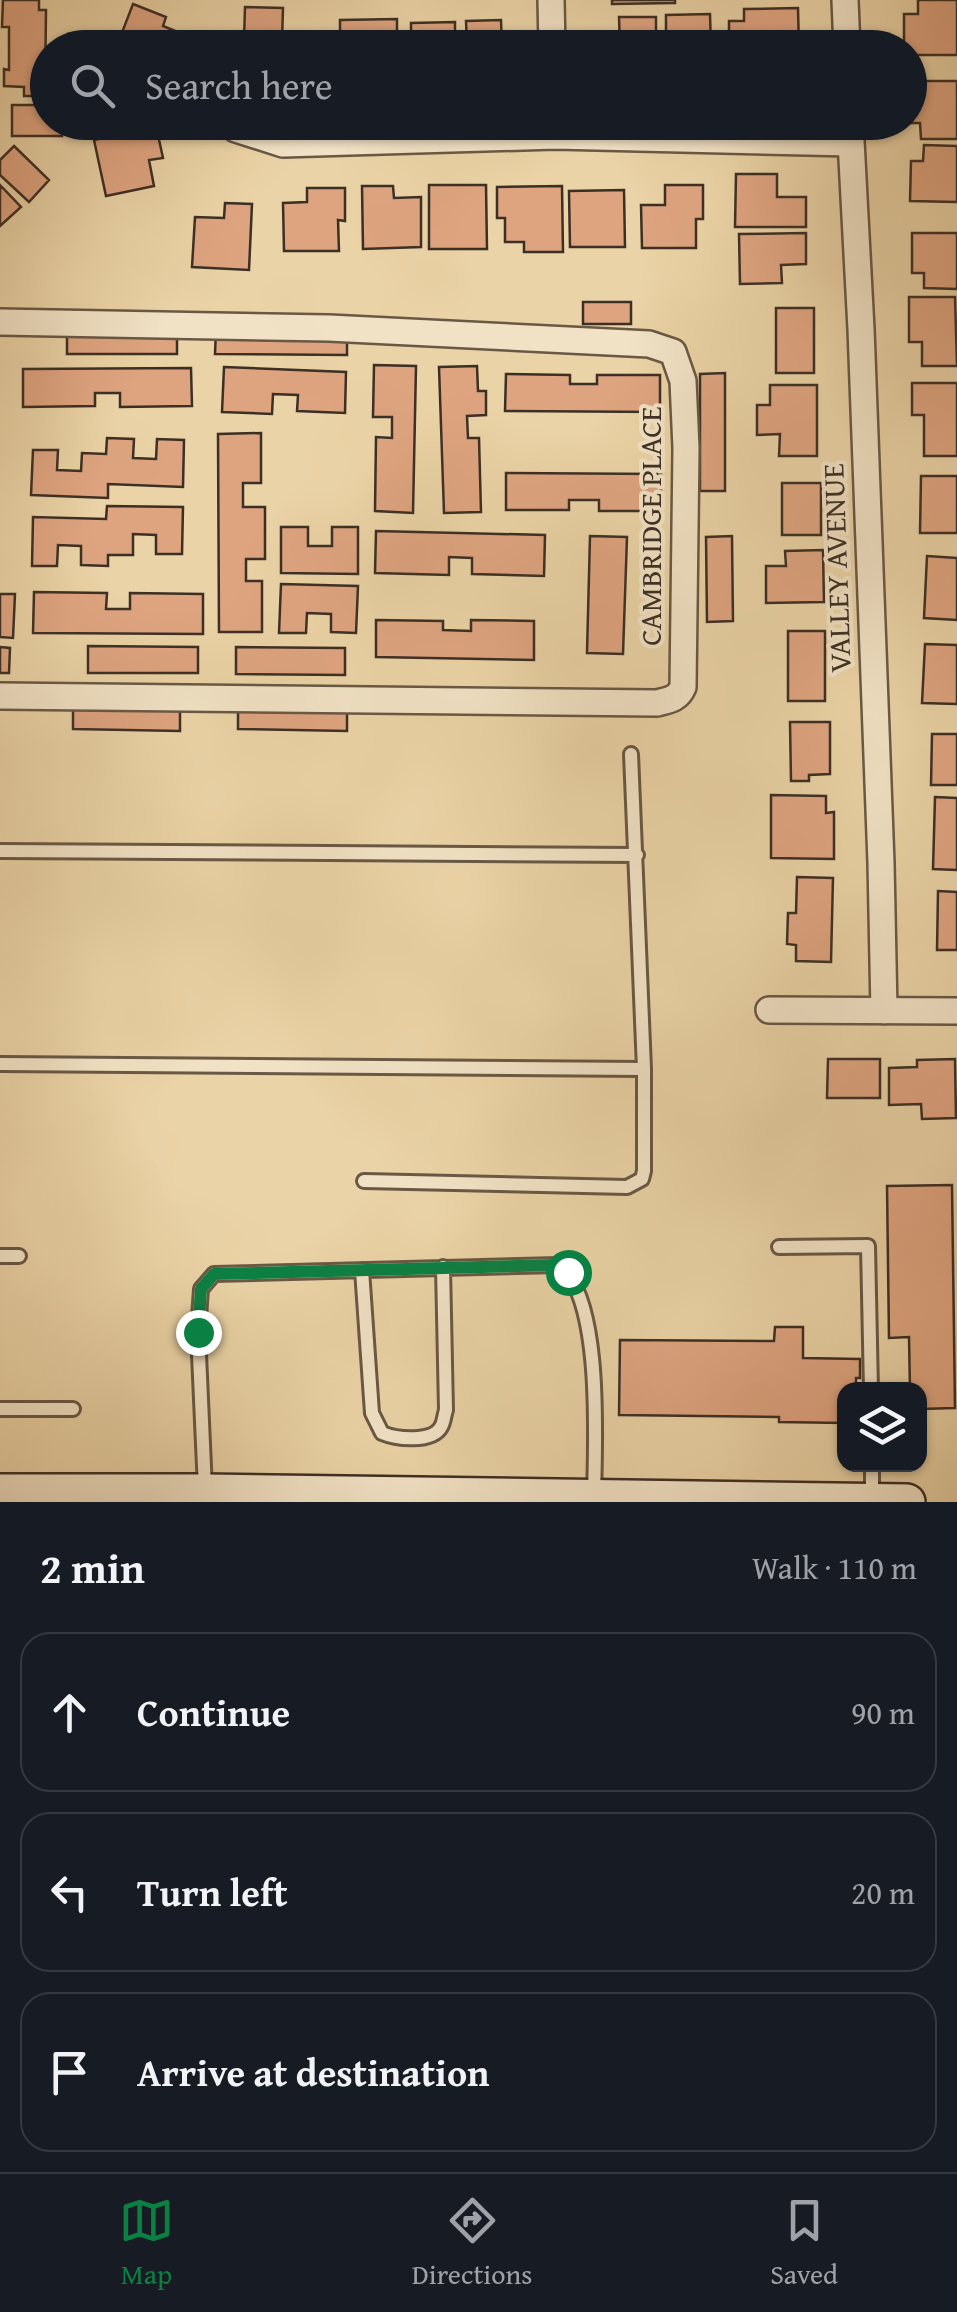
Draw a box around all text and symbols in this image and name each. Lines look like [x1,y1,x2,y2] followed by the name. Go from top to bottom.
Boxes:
[30,30,927,140] search box
[145,57,333,113] text: Search here
[65,58,120,113] icon: search
[628,406,672,646] street label: CAMBRIDGE PLACE
[810,463,862,673] street label: VALLEY AVENUE
[546,1250,592,1296] route start
[176,1310,222,1356] route end
[837,1382,927,1472] map controls
[837,1382,927,1472] button: layers
[40,1537,145,1598] text: 2 min
[752,1544,917,1591] text: Walk · 110 m
[137,1684,290,1740] text: Continue
[42,1685,97,1740] icon: ahead
[851,1689,915,1736] text: 90 m
[137,1864,288,1920] text: Turn left
[42,1865,97,1920] icon: left
[851,1869,915,1916] text: 20 m
[137,2044,490,2100] text: Arrive at destination
[42,2045,97,2100] icon: arrive
[119,2193,174,2294] tab: Map
[412,2193,532,2294] tab: Directions
[770,2193,838,2294] tab: Saved

